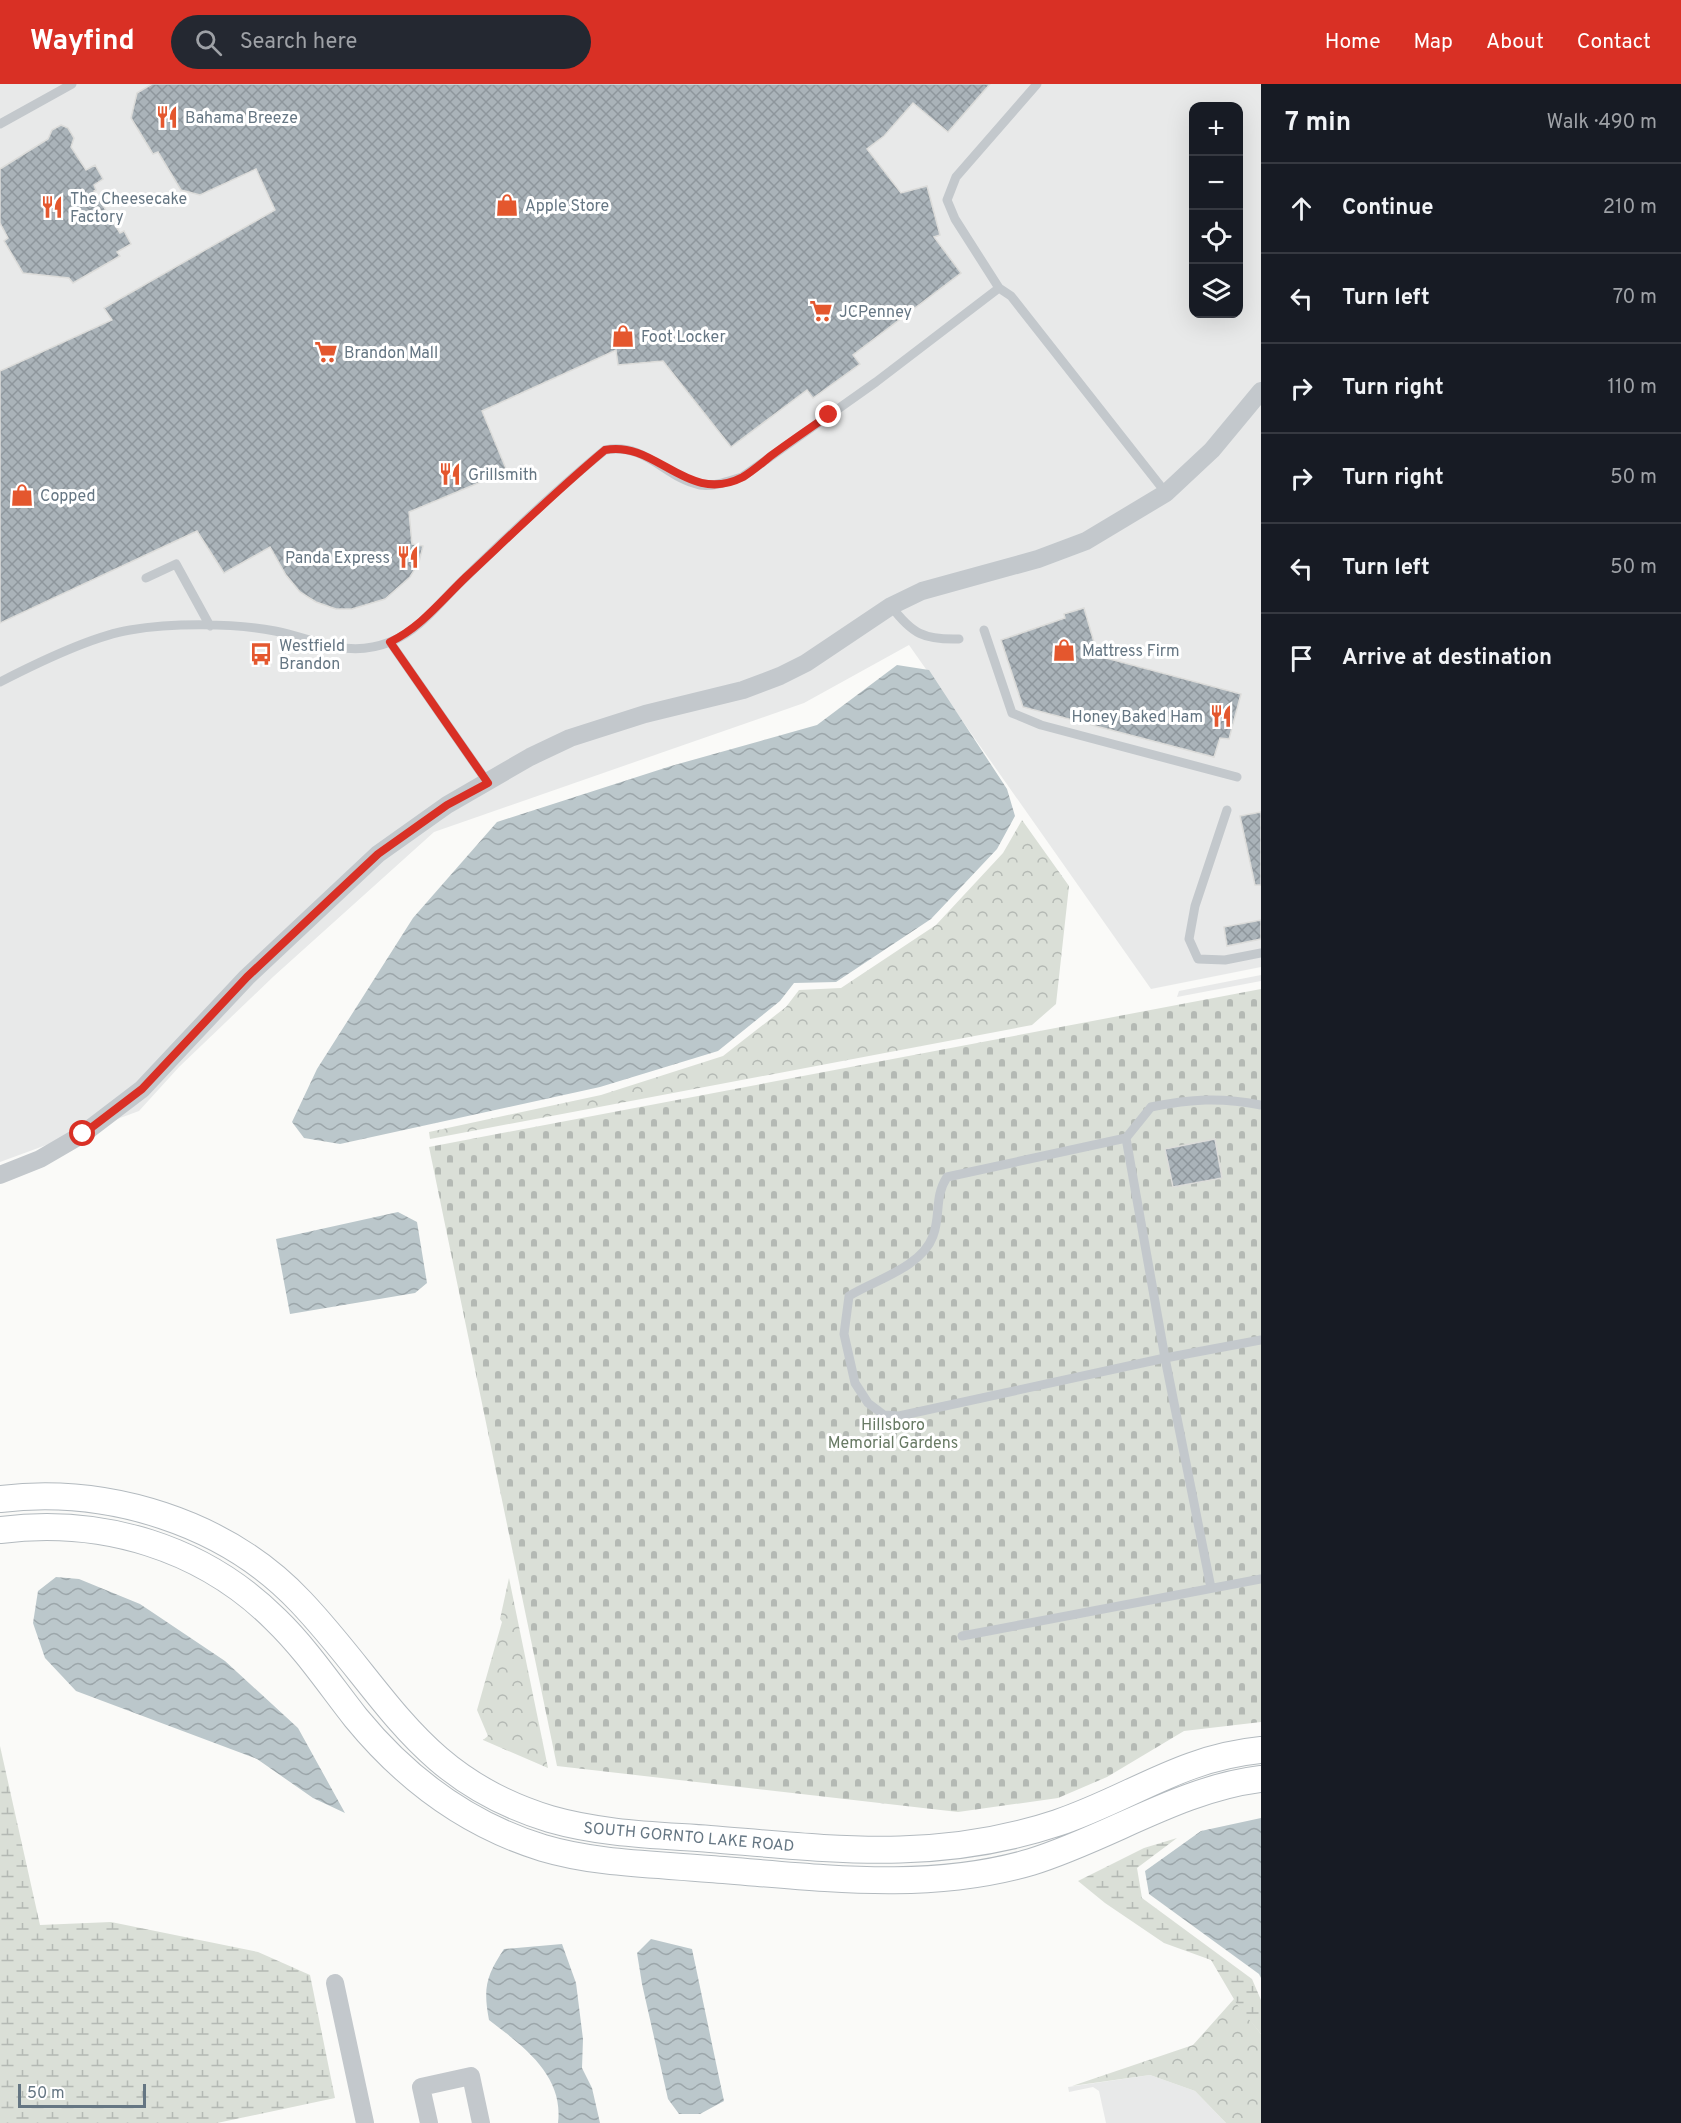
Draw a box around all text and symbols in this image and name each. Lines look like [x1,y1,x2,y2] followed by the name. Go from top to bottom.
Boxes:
[171,15,591,69] search box
[30,24,135,60] text: Wayfind
[192,26,225,59] icon: search
[240,29,357,56] text: Search here
[1325,29,1381,56] text: Home
[1414,29,1453,56] text: Map
[1486,29,1544,56] text: About
[1577,29,1651,56] text: Contact
[1189,102,1243,318] map controls
[1189,102,1243,156] button: +
[154,104,180,130] restaurant icon: Bahama Breeze
[1285,107,1351,140] text: 7 min
[185,109,298,129] place label: Bahama Breeze
[1547,110,1657,136] text: Walk · 490 m
[1189,156,1243,210] button: −
[70,190,187,228] place label: The Cheesecake Factory
[494,192,520,218] shop icon: Apple Store
[1285,192,1318,225] icon: ahead
[39,194,65,220] restaurant icon: The Cheesecake Factory
[1342,195,1433,222] text: Continue
[1603,195,1657,221] text: 210 m
[525,197,609,217] place label: Apple Store
[1189,210,1243,264] button: locate
[1189,264,1243,318] button: layers
[1285,282,1318,315] icon: left
[1342,285,1430,312] text: Turn left
[1613,285,1657,311] text: 70 m
[808,298,834,324] supermarket icon: JCPenney
[839,303,912,323] place label: JCPenney
[610,323,636,349] shop icon: Foot Locker
[641,328,726,348] place label: Foot Locker
[313,339,339,365] supermarket icon: Brandon Mall
[344,344,438,364] place label: Brandon Mall
[1285,372,1318,405] icon: right
[1342,375,1444,402] text: Turn right
[1608,375,1657,401] text: 110 m
[815,401,841,427] route end
[437,461,463,487] restaurant icon: Grillsmith
[1285,462,1318,495] icon: right
[1342,465,1444,492] text: Turn right
[1610,465,1657,491] text: 50 m
[468,466,537,486] place label: Grillsmith
[9,482,35,508] shop icon: Copped
[40,487,95,507] place label: Copped
[395,544,421,570] restaurant icon: Panda Express
[285,549,390,569] place label: Panda Express
[1285,552,1318,585] icon: left
[1342,555,1430,582] text: Turn left
[1610,555,1657,581] text: 50 m
[279,637,345,675] place label: Westfield Brandon
[1051,637,1077,663] shop icon: Mattress Firm
[248,641,274,667] bus stop icon: Westfield Brandon
[1082,642,1180,662] place label: Mattress Firm
[1285,642,1318,675] icon: arrive
[1342,645,1552,672] text: Arrive at destination
[1208,703,1234,729] restaurant icon: Honey Baked Ham
[1072,708,1203,728] place label: Honey Baked Ham
[69,1120,95,1146] route start
[828,1416,958,1454] park label: Hillsboro Memorial Gardens
[582,1819,795,1857] street label: SOUTH GORNTO LAKE ROAD
[18,2081,146,2108] scale bar
[27,2084,65,2104] text: 50 m

